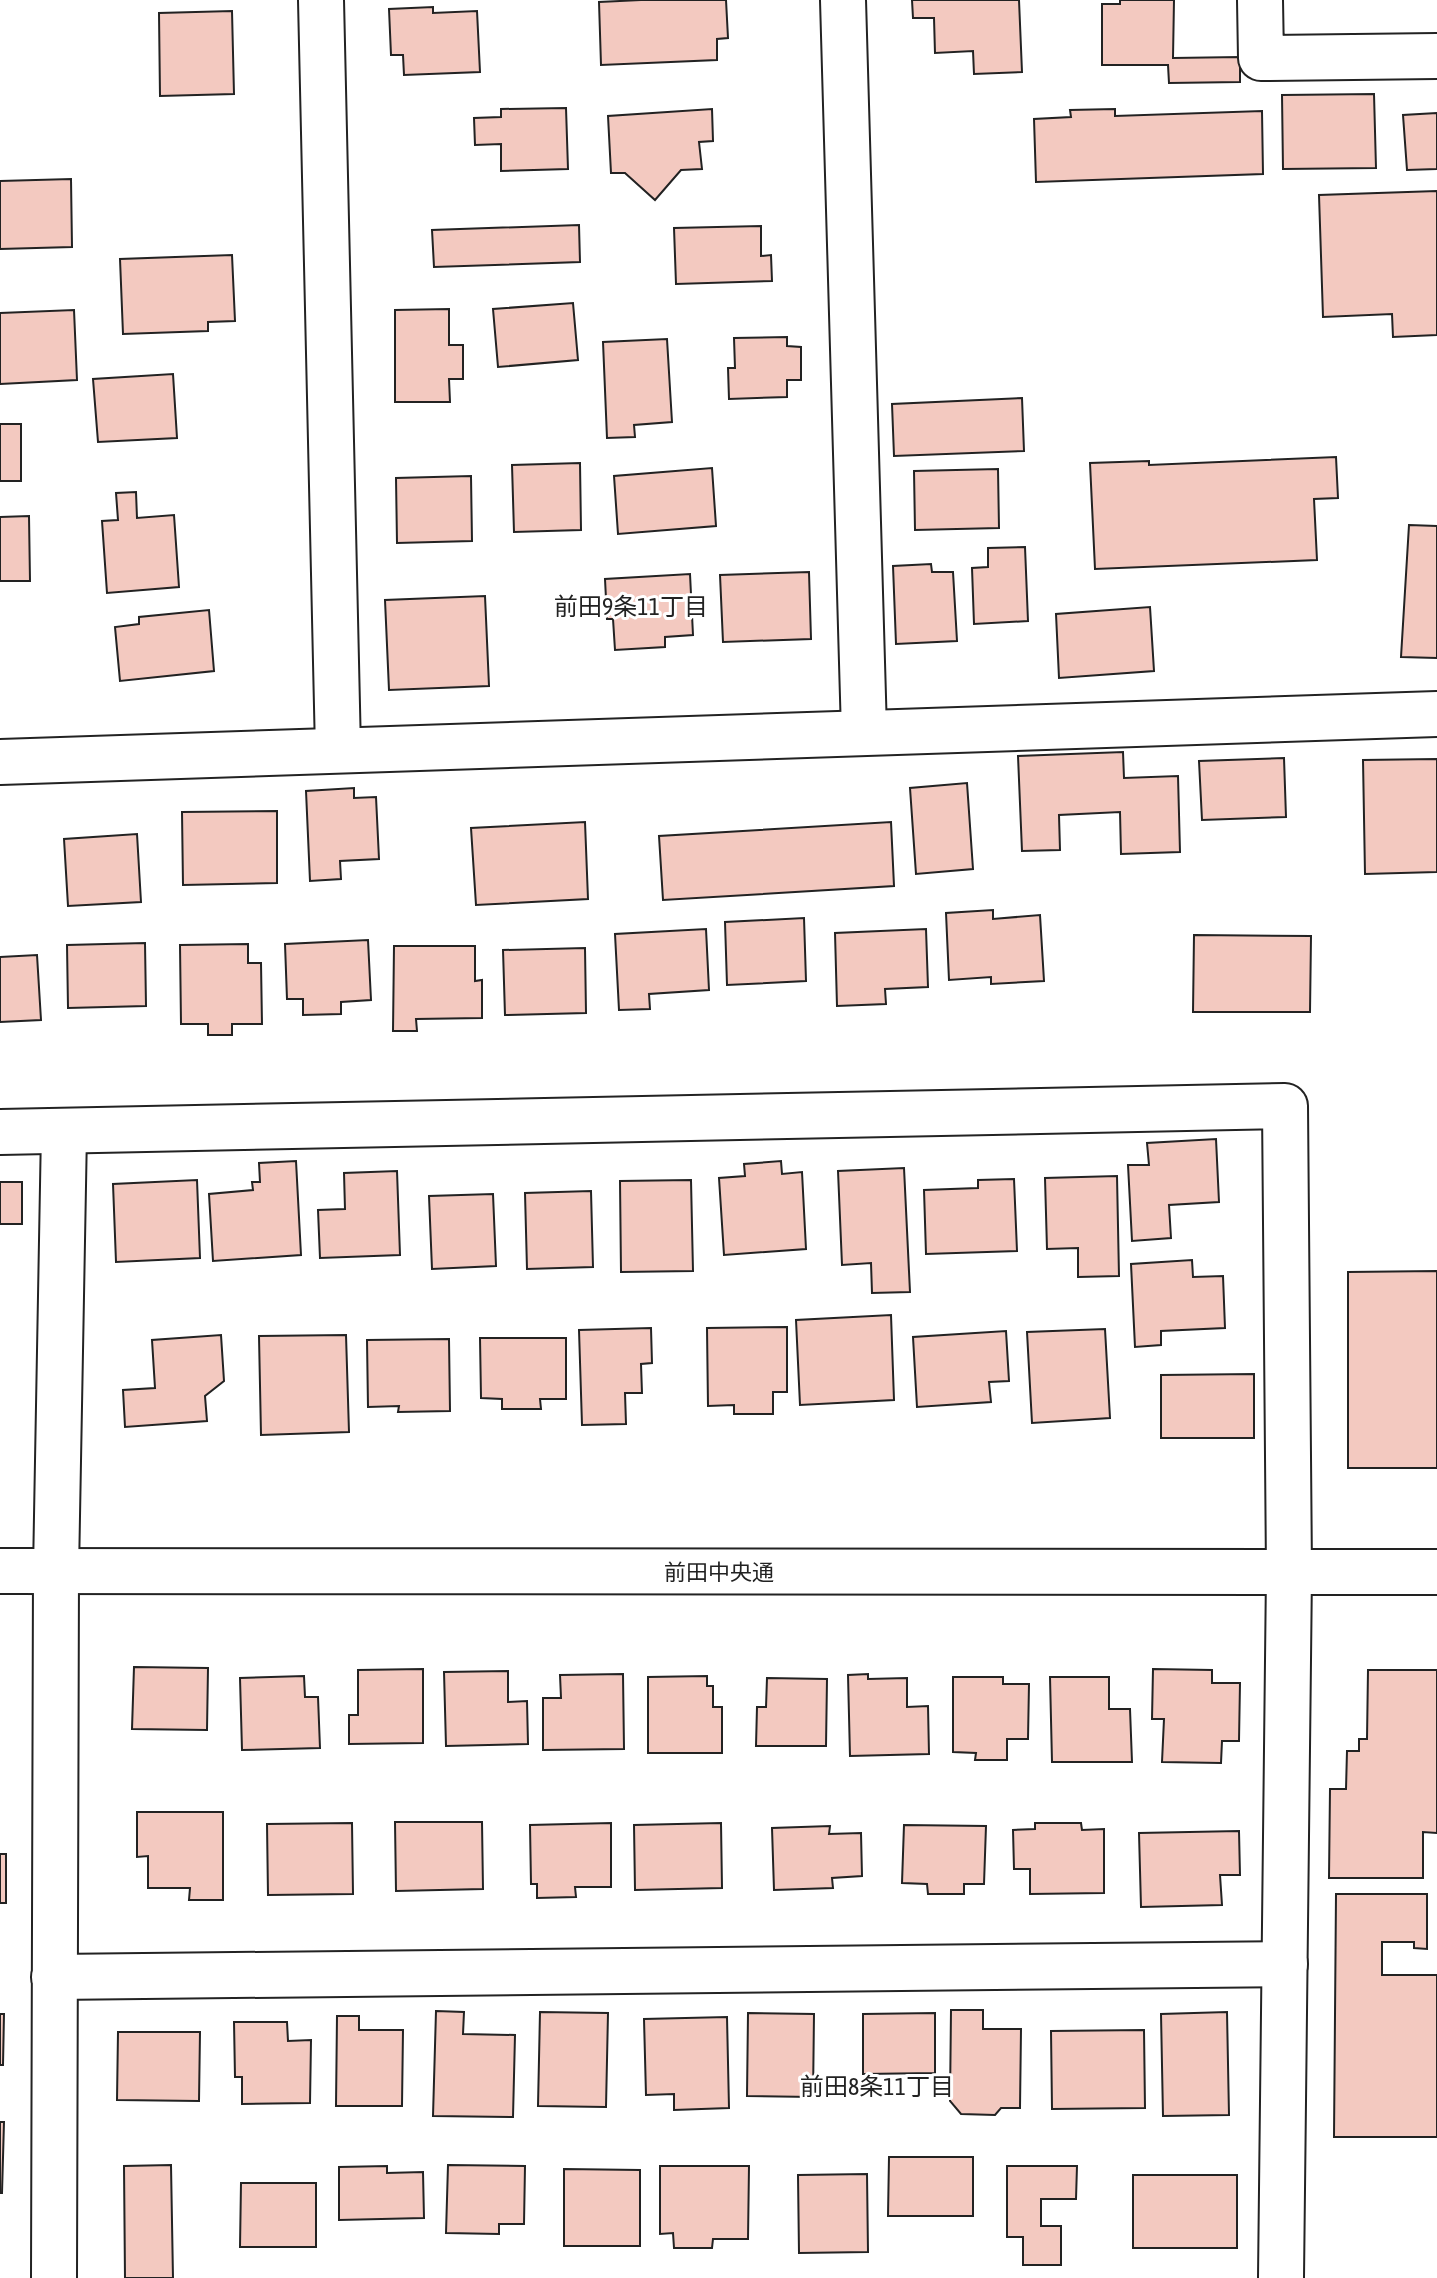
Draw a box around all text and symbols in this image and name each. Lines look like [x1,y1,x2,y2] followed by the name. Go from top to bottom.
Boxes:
[554,593,708,620] district label: 前田9条11丁目
[664,1559,774,1585] street label: 前田中央通
[800,2073,954,2100] district label: 前田8条11丁目

